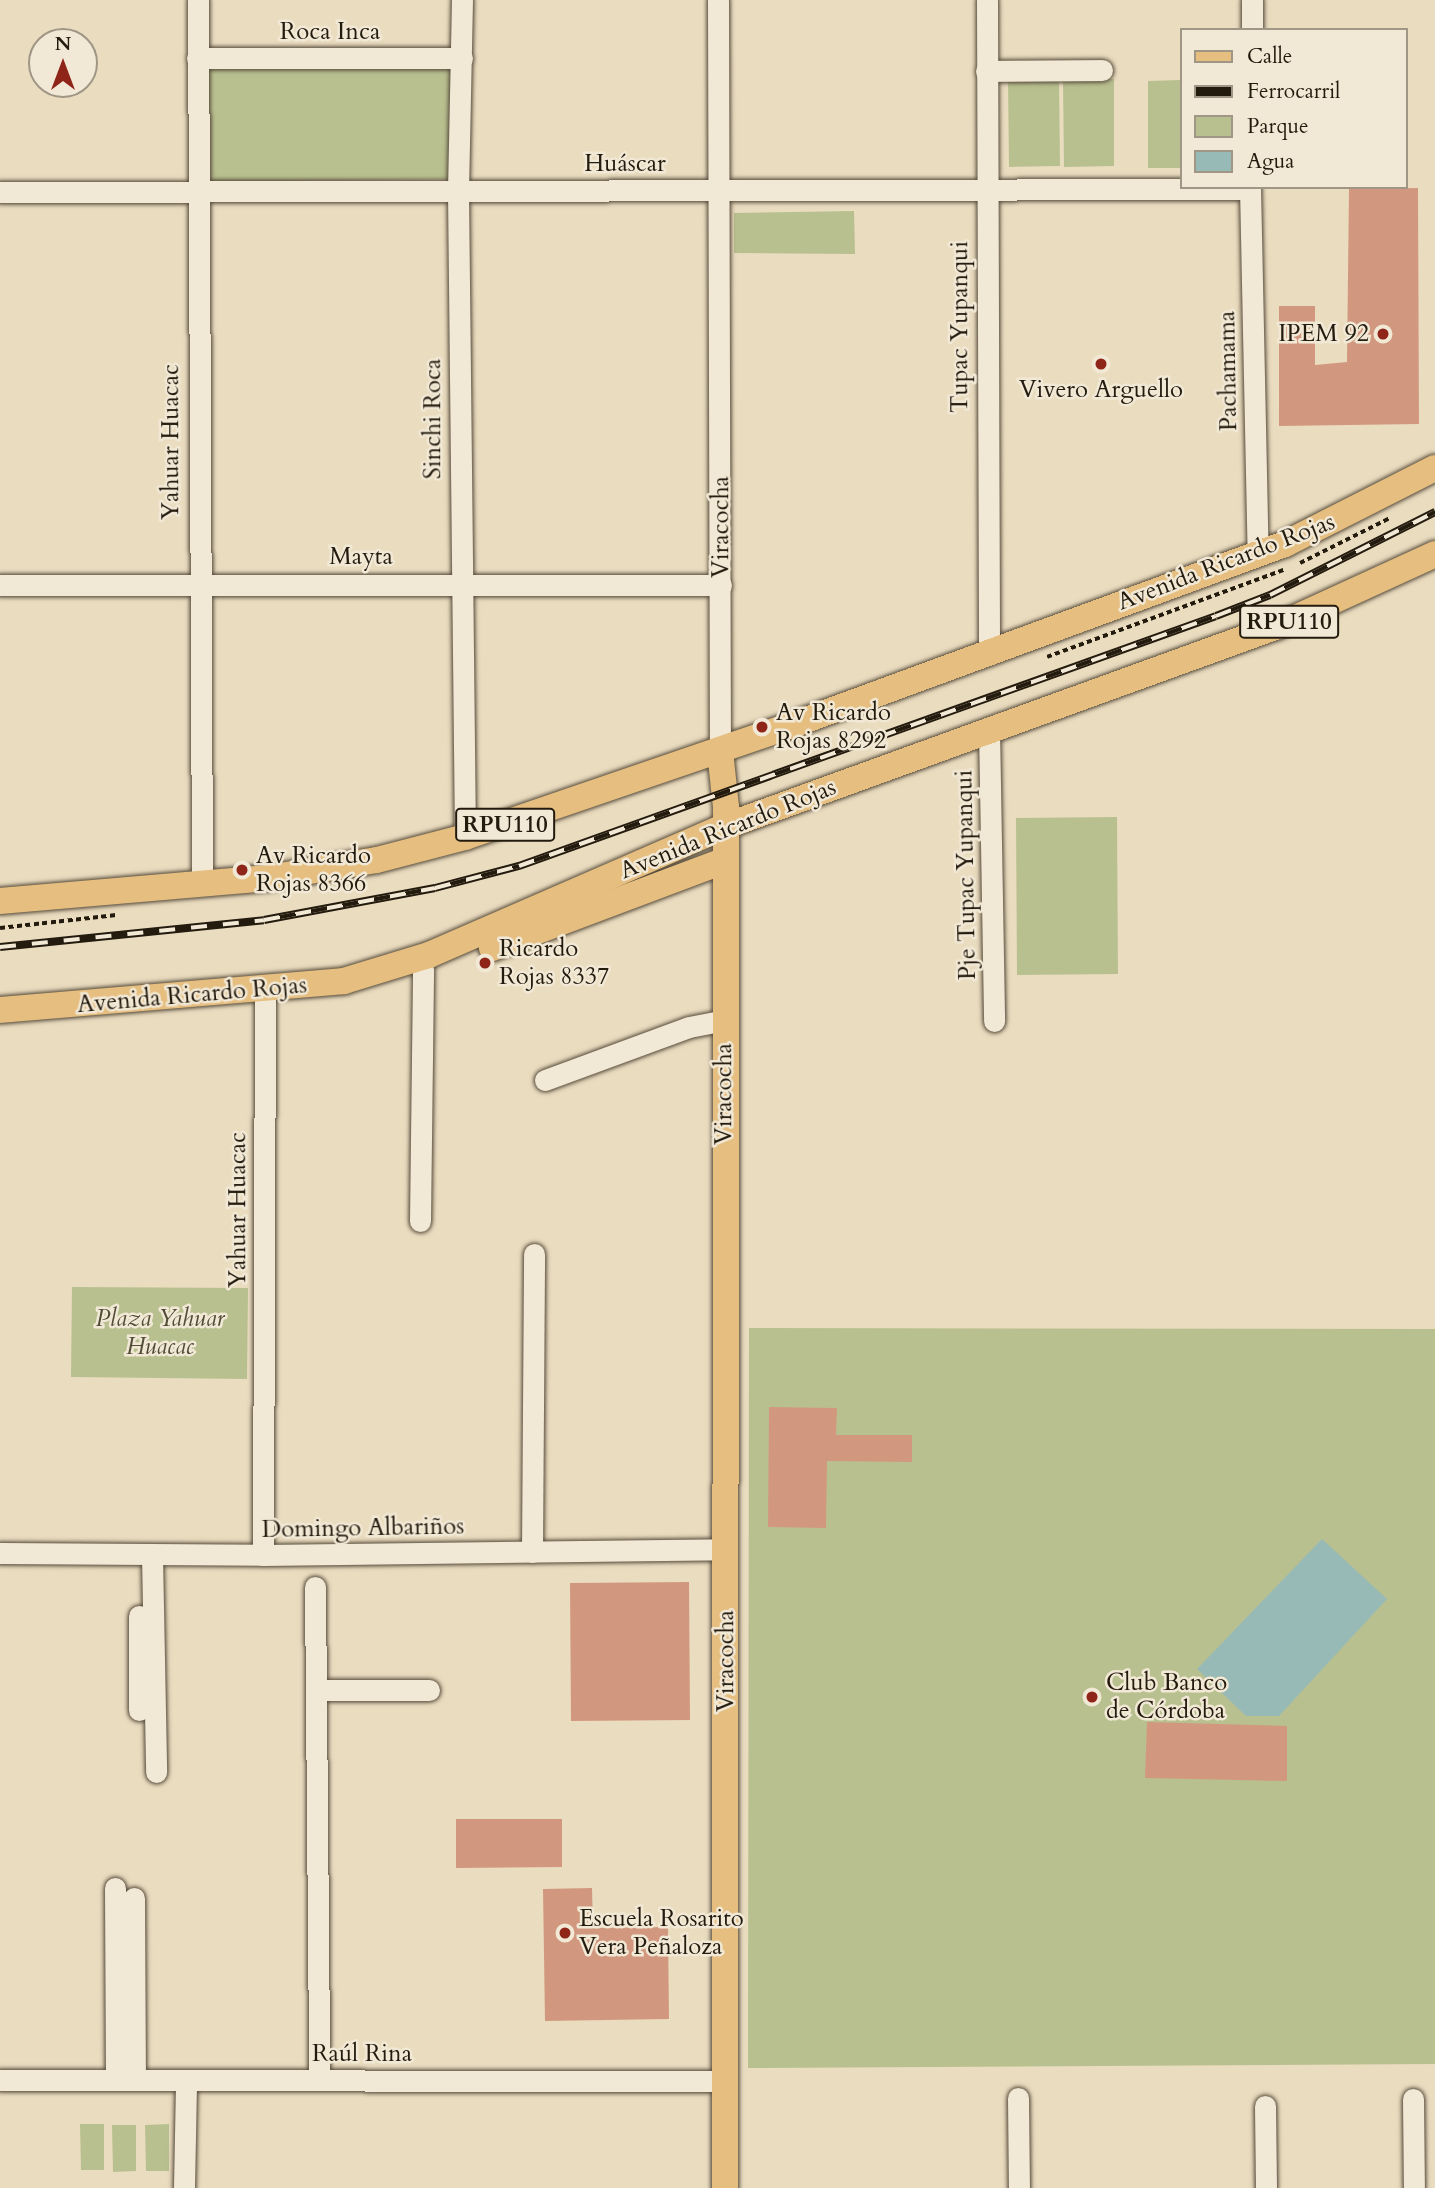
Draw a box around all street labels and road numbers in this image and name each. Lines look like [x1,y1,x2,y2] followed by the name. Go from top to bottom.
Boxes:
[280,18,380,46] street label: Roca Inca
[584,150,666,178] street label: Huáscar
[946,241,974,413] street label: Tupac Yupanqui
[1213,311,1243,431] street label: Pachamama
[419,359,447,479] street label: Sinchi Roca
[157,364,185,520] street label: Yahuar Huacac
[707,476,735,578] street label: Viracocha
[1113,507,1339,617] street label: Avenida Ricardo Rojas
[329,543,393,571] street label: Mayta
[1238,602,1340,642] road number: RPU110
[950,770,982,980] street label: Pje Tupac Yupanqui
[616,772,840,886] street label: Avenida Ricardo Rojas
[454,806,556,845] road number: RPU110
[76,971,308,1019] street label: Avenida Ricardo Rojas
[710,1043,738,1145] street label: Viracocha
[224,1132,252,1288] street label: Yahuar Huacac
[261,1512,465,1544] street label: Domingo Albariños
[712,1610,740,1712] street label: Viracocha
[312,2040,412,2068] street label: Raúl Rina

